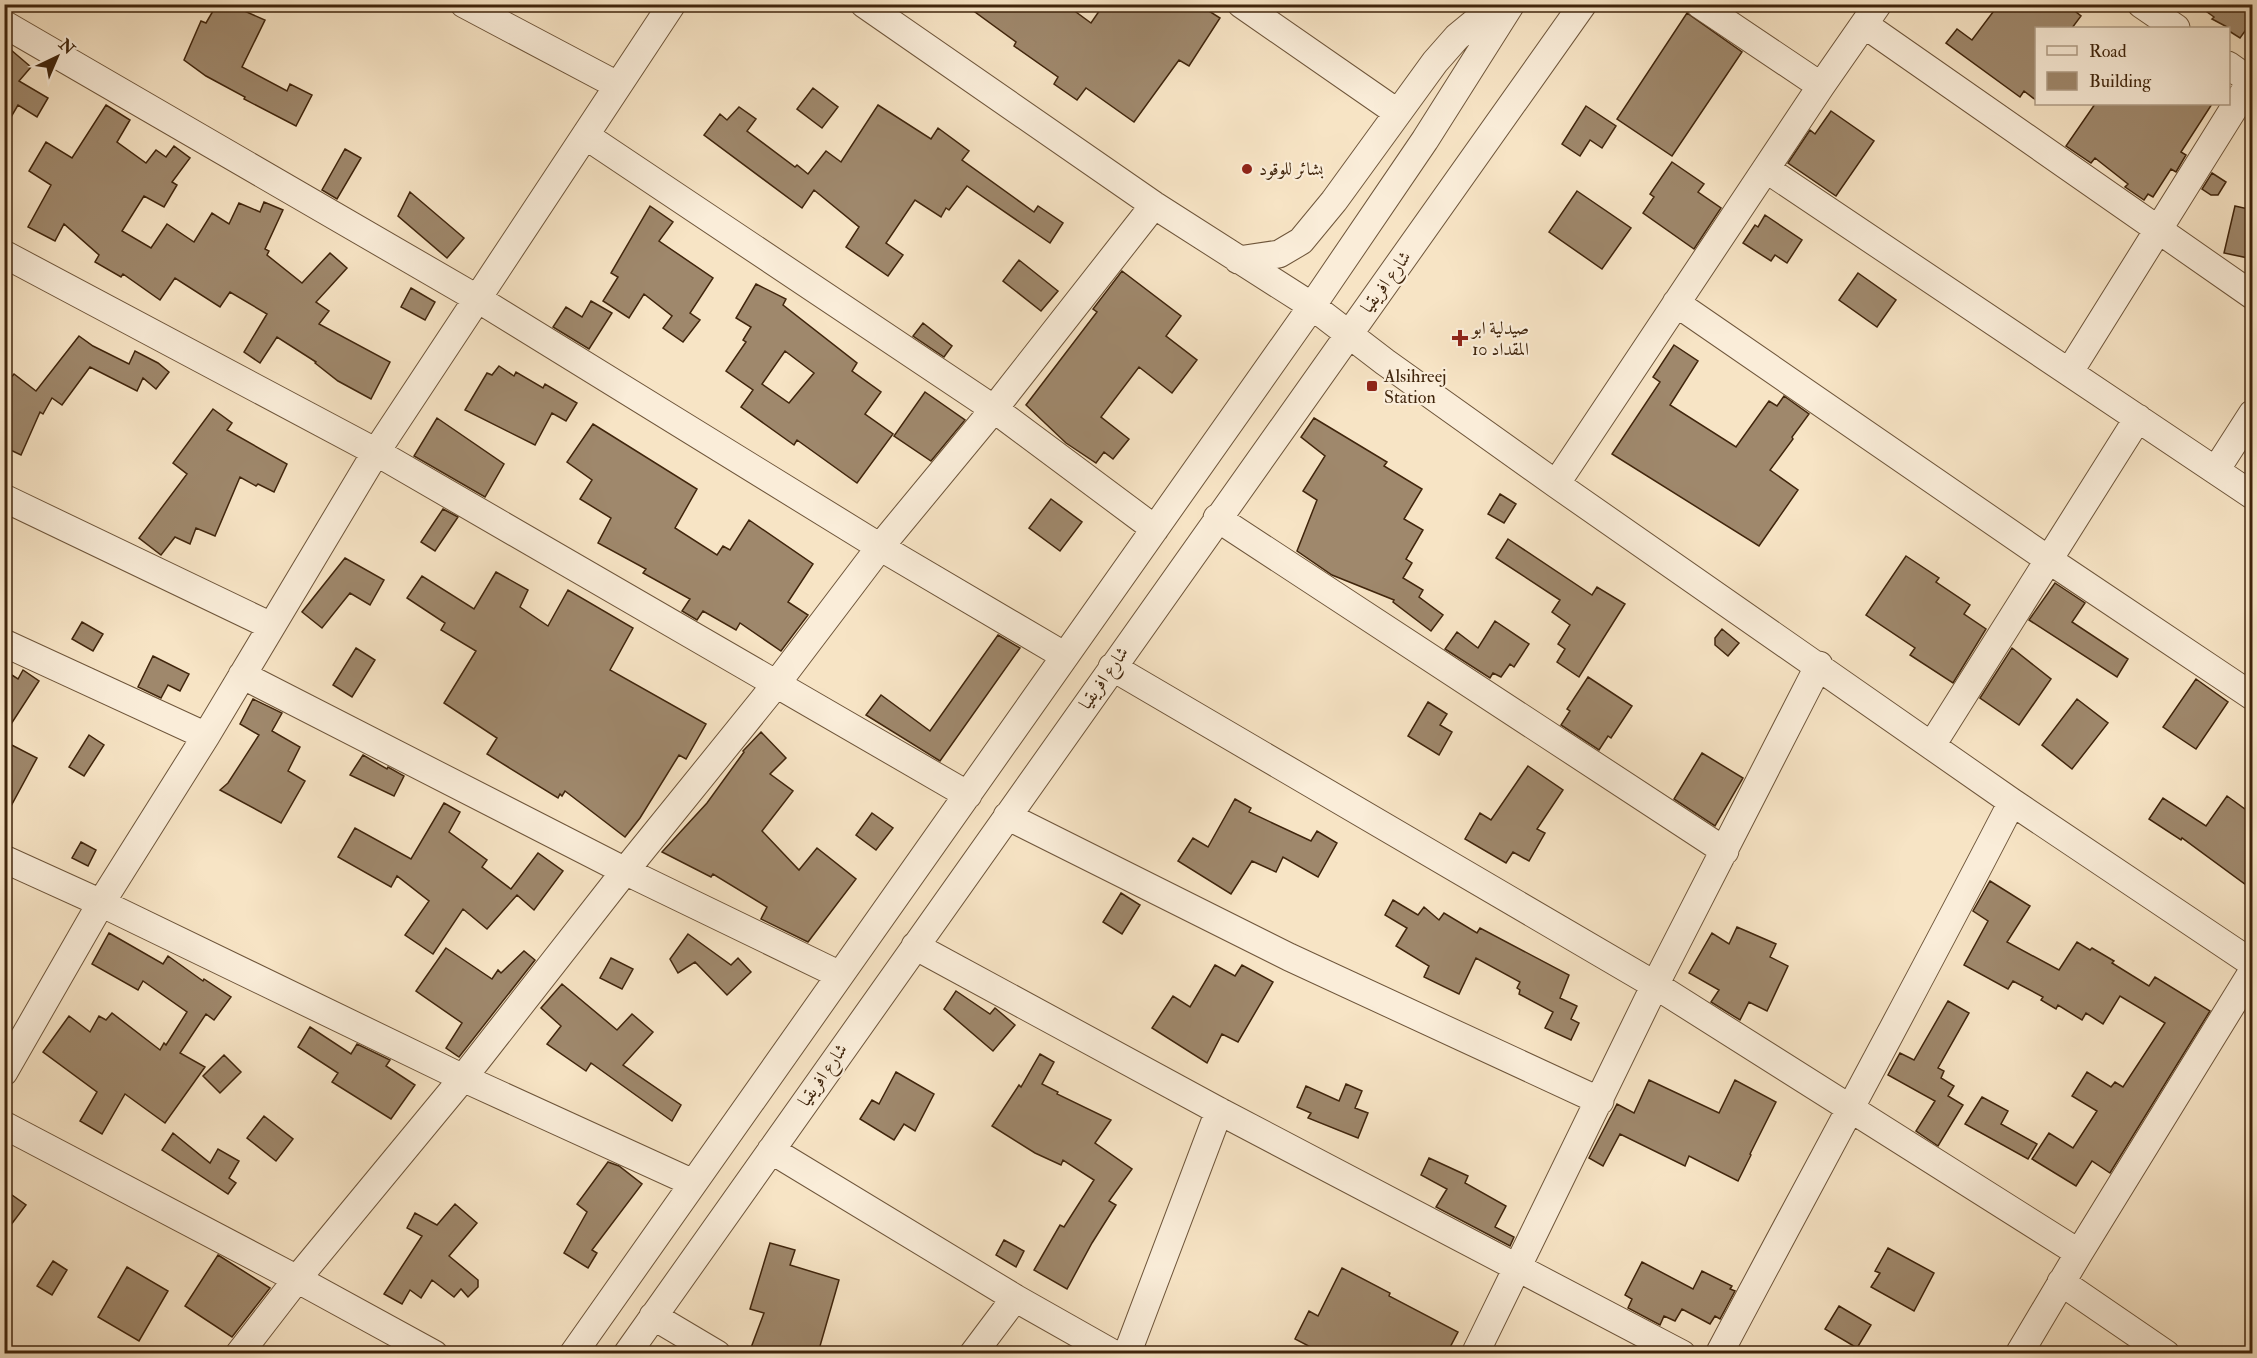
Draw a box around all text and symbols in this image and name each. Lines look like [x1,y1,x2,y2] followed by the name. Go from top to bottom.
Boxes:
[27,27,87,87] north arrow
[2035,27,2230,105] legend
[54,34,79,60] text: N
[2089,40,2127,63] text: Road
[2089,70,2152,93] text: Building
[1259,158,1323,181] place label: بشائر للوقود
[1240,162,1254,176] marker: بشائر للوقود
[1356,246,1419,319] street label: شارع افريقيا
[1470,317,1529,361] place label: صيدلية ابو المقداد 10
[1453,331,1467,345] marker: صيدلية ابو المقداد 10
[1383,365,1446,409] place label: Alsihreej Station
[1365,379,1379,393] marker: Alsihreej Station
[1074,642,1136,716] street label: شارع افريقيا
[793,1039,855,1113] street label: شارع افريقيا

